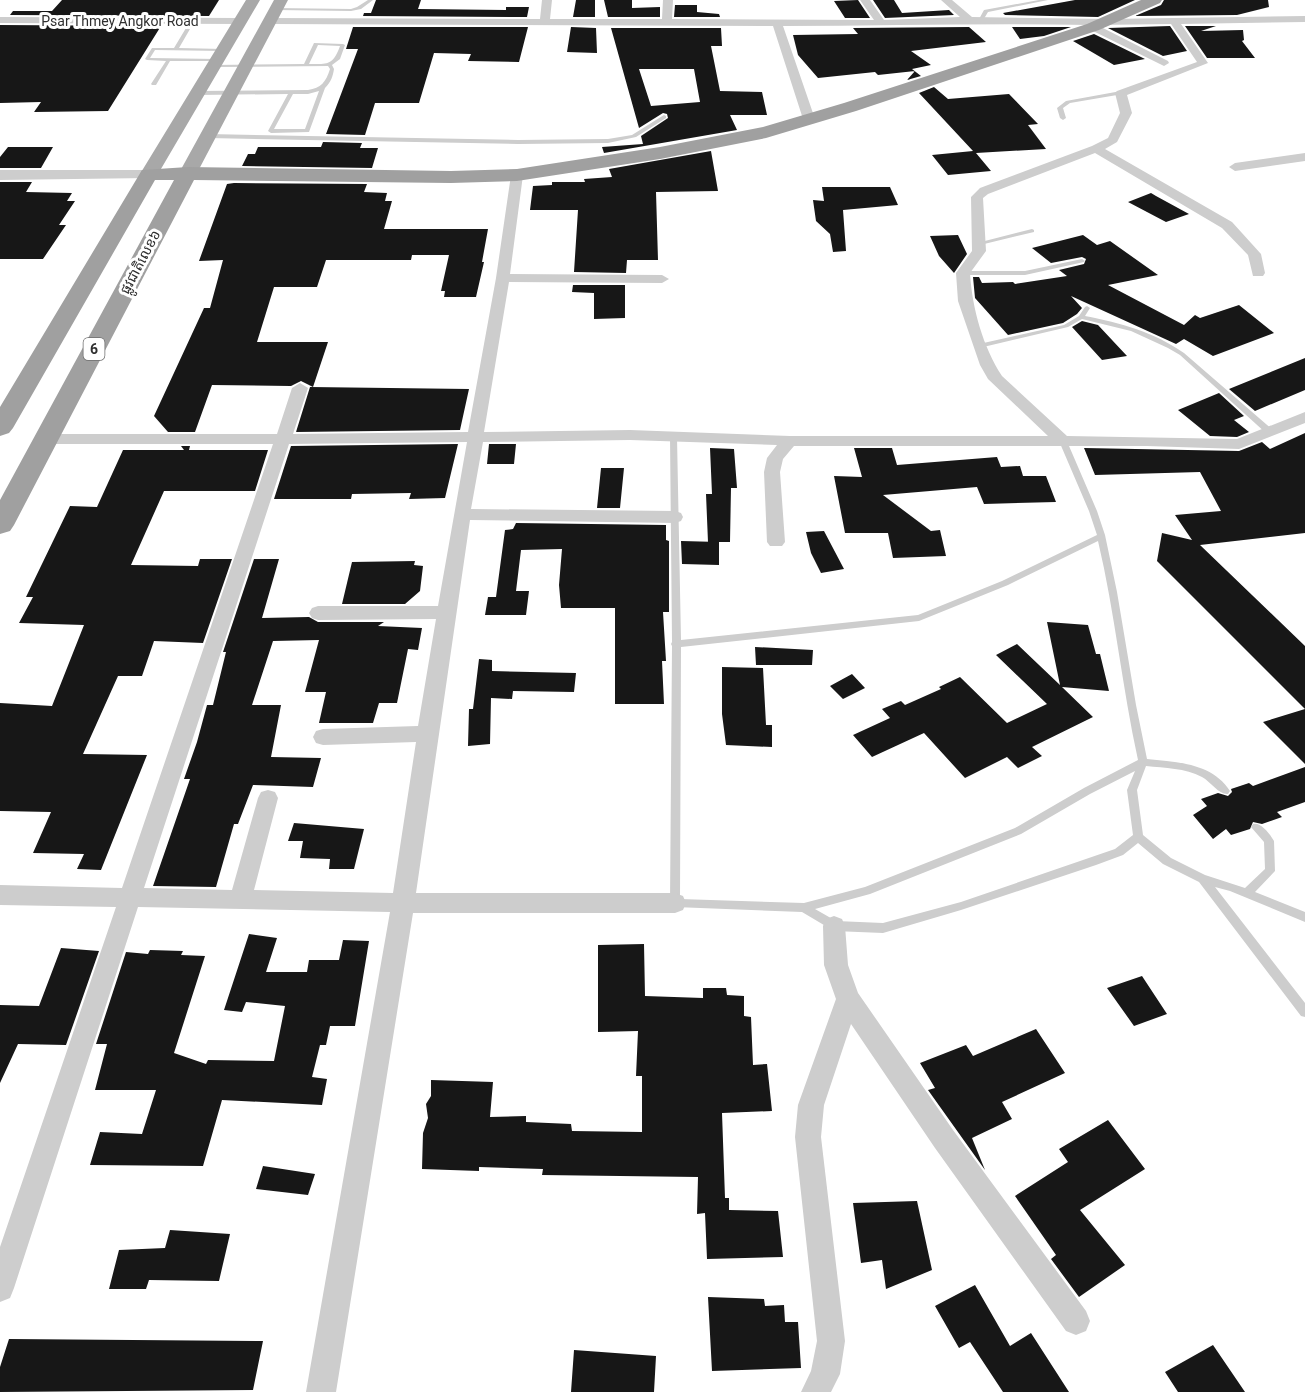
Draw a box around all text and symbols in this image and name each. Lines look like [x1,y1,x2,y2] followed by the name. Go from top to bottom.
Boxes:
[41,13,199,29] street label: Psar Thmey Angkor Road
[116,227,167,299] street label: ផ្លូវជាតិលេខ៦
[84,338,104,360] road number: 6

